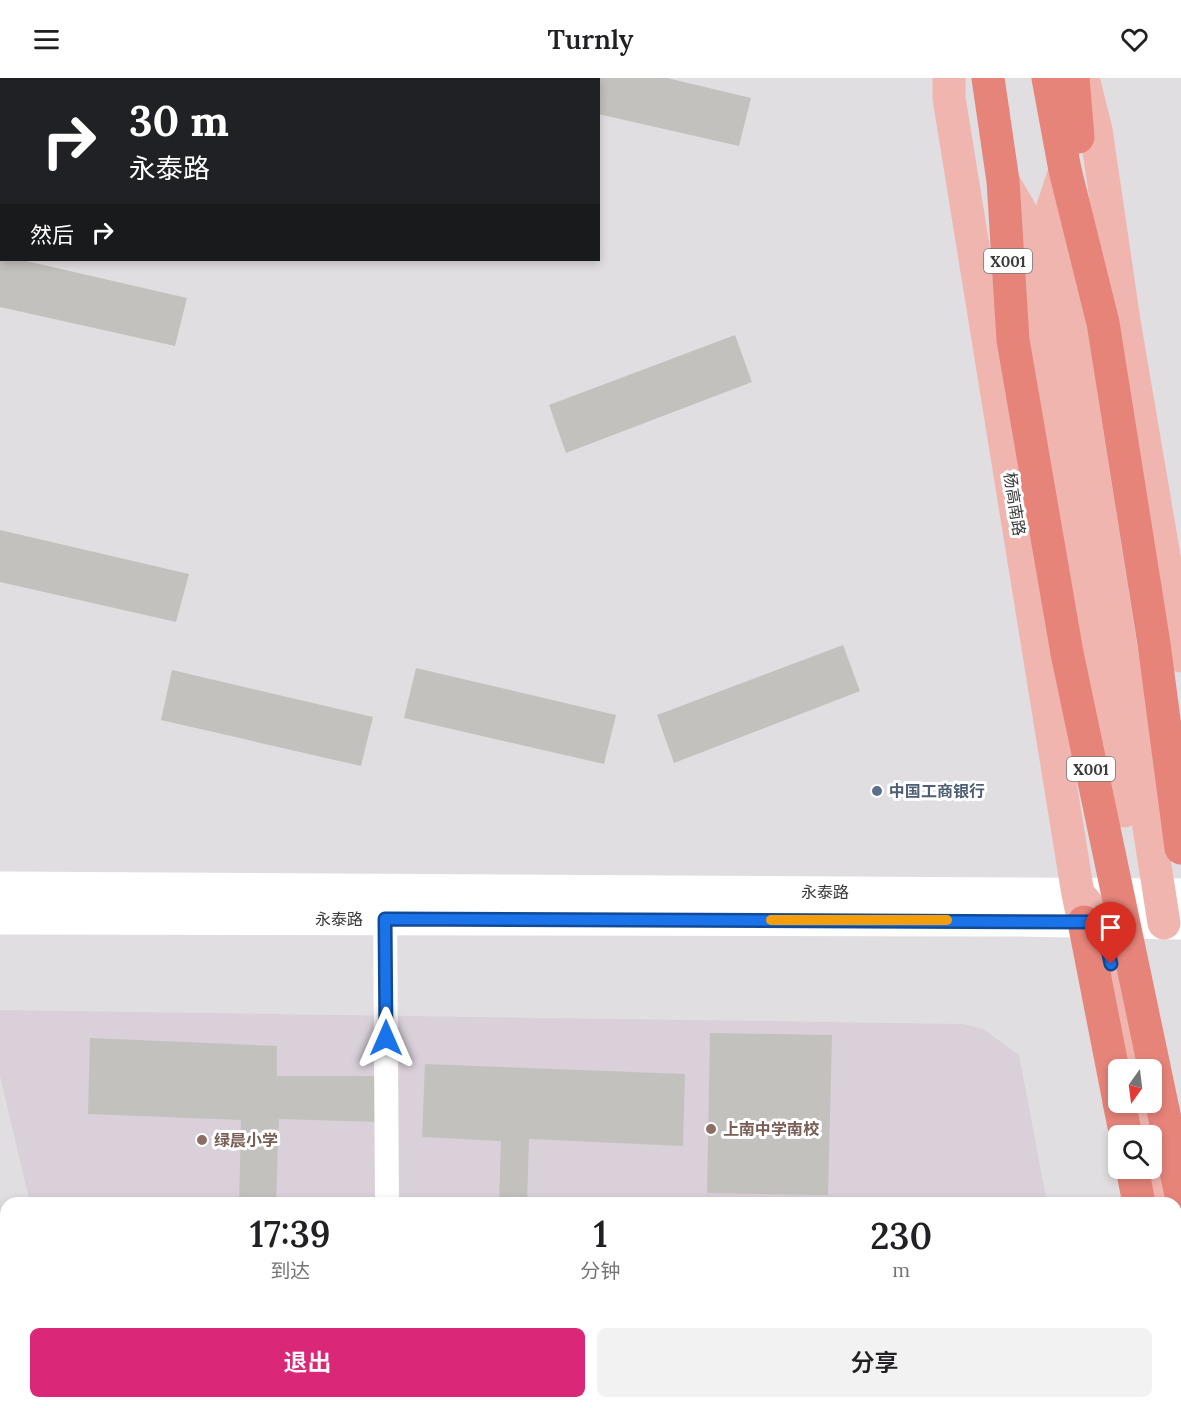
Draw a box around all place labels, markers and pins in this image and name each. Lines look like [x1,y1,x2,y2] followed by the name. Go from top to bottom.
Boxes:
[889,781,985,801] place label: 中国工商银行
[870,784,884,798] marker: 中国工商银行
[1085,902,1136,964] pin
[723,1119,820,1139] place label: 上南中学南校
[704,1122,718,1136] marker: 上南中学南校
[214,1130,278,1150] place label: 绿晨小学
[195,1133,209,1147] marker: 绿晨小学

